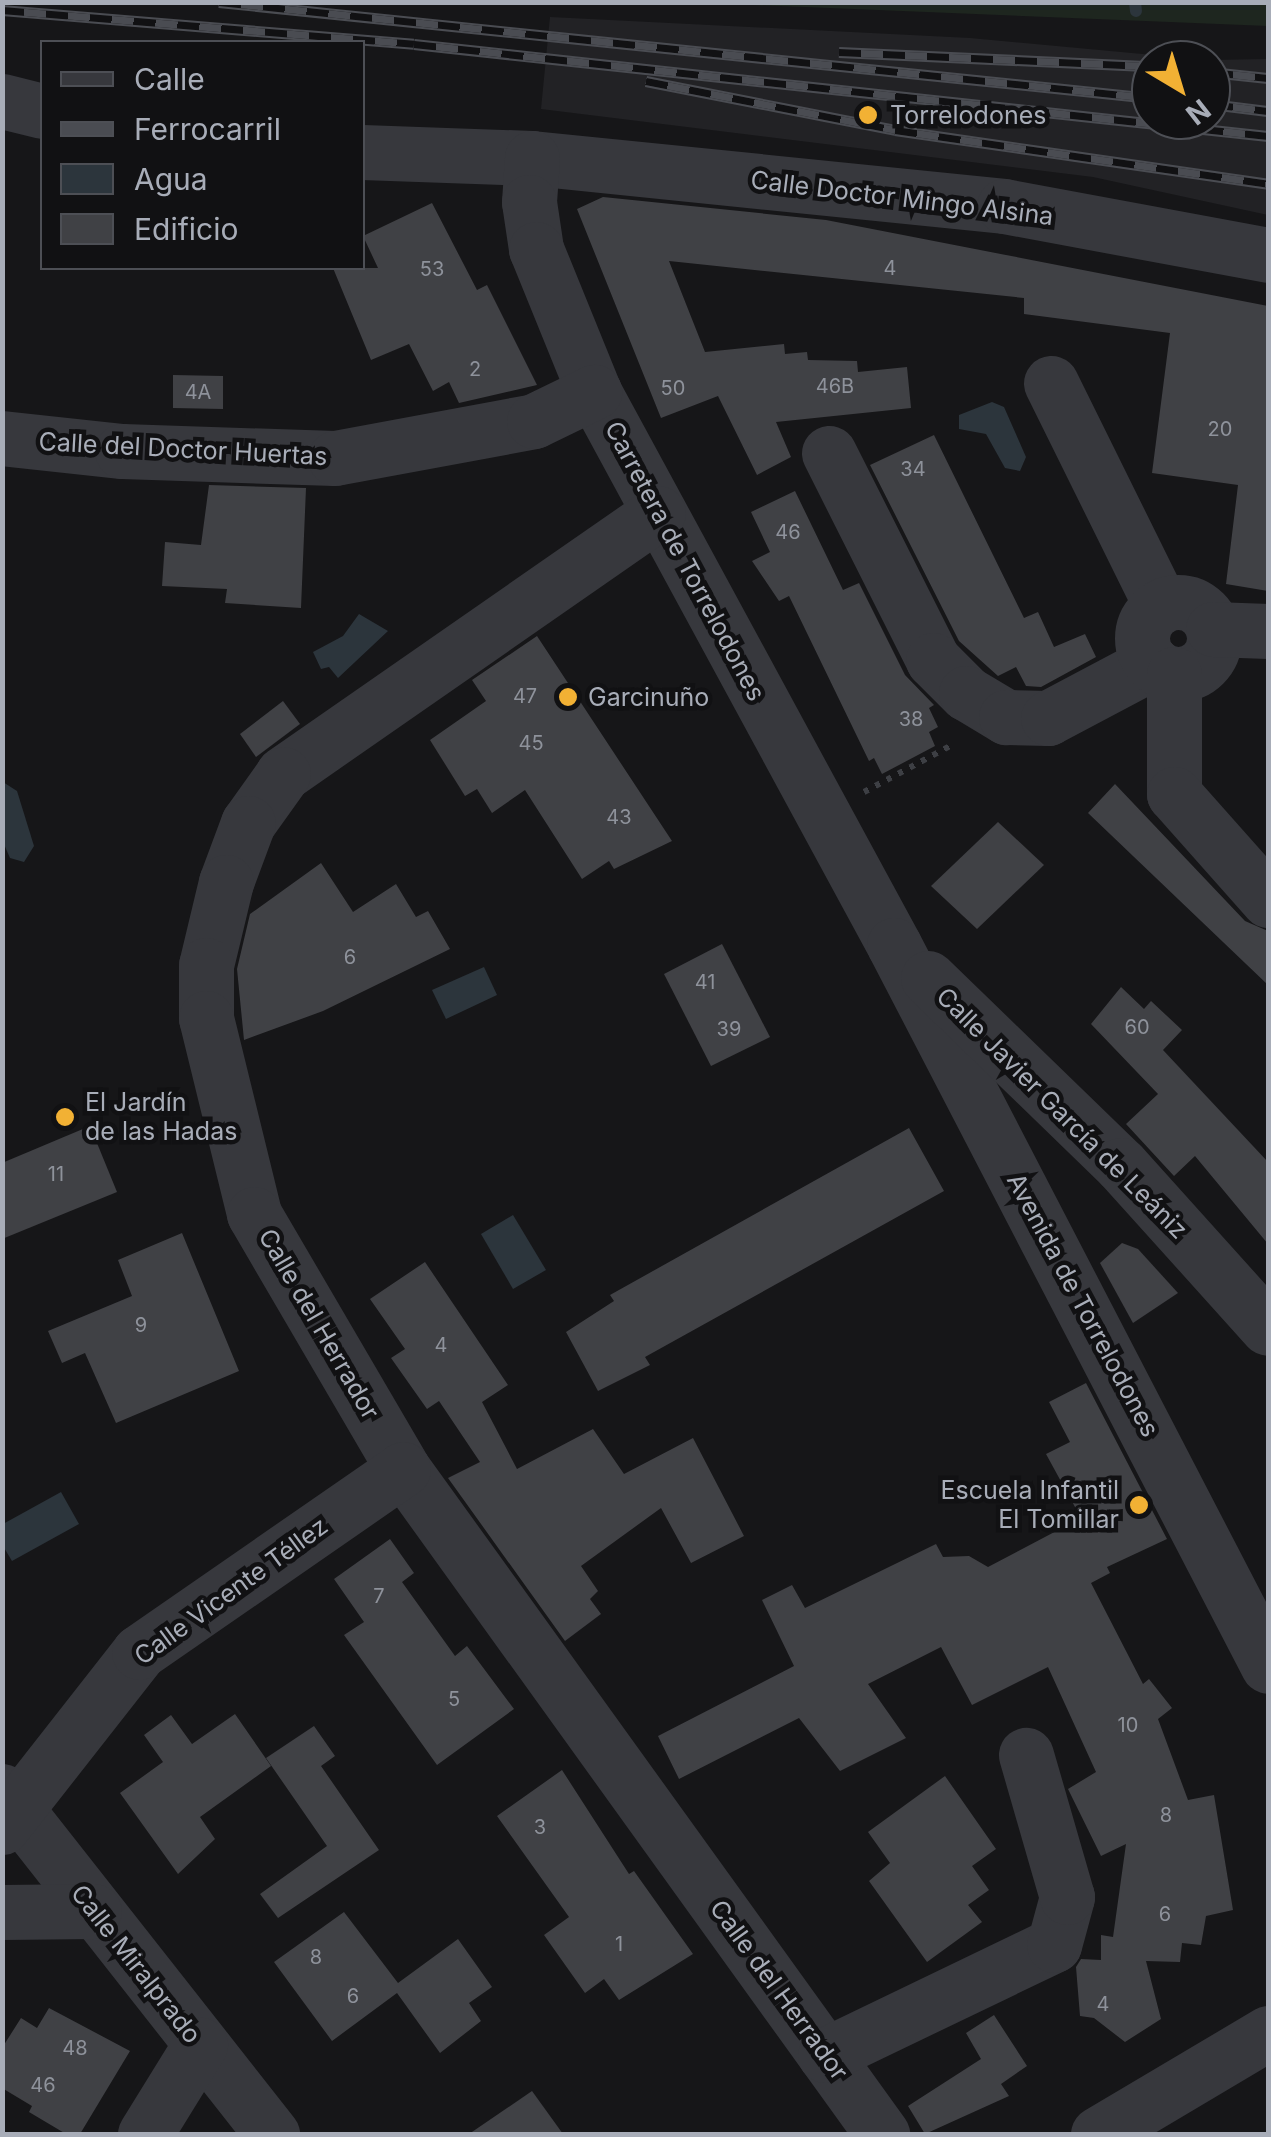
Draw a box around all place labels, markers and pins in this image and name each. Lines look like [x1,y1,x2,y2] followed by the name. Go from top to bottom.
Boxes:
[890,100,1046,130] place label: Torrelodones
[855,102,881,128] marker: Torrelodones
[588,682,709,712] place label: Garcinuño
[557,686,579,708] marker: Garcinuño
[85,1088,237,1147] place label: El Jardín de las Hadas
[54,1106,76,1128] marker: El Jardín de las Hadas
[941,1476,1119,1535] place label: Escuela Infantil El Tomillar
[1128,1494,1150,1516] marker: Escuela Infantil El Tomillar

